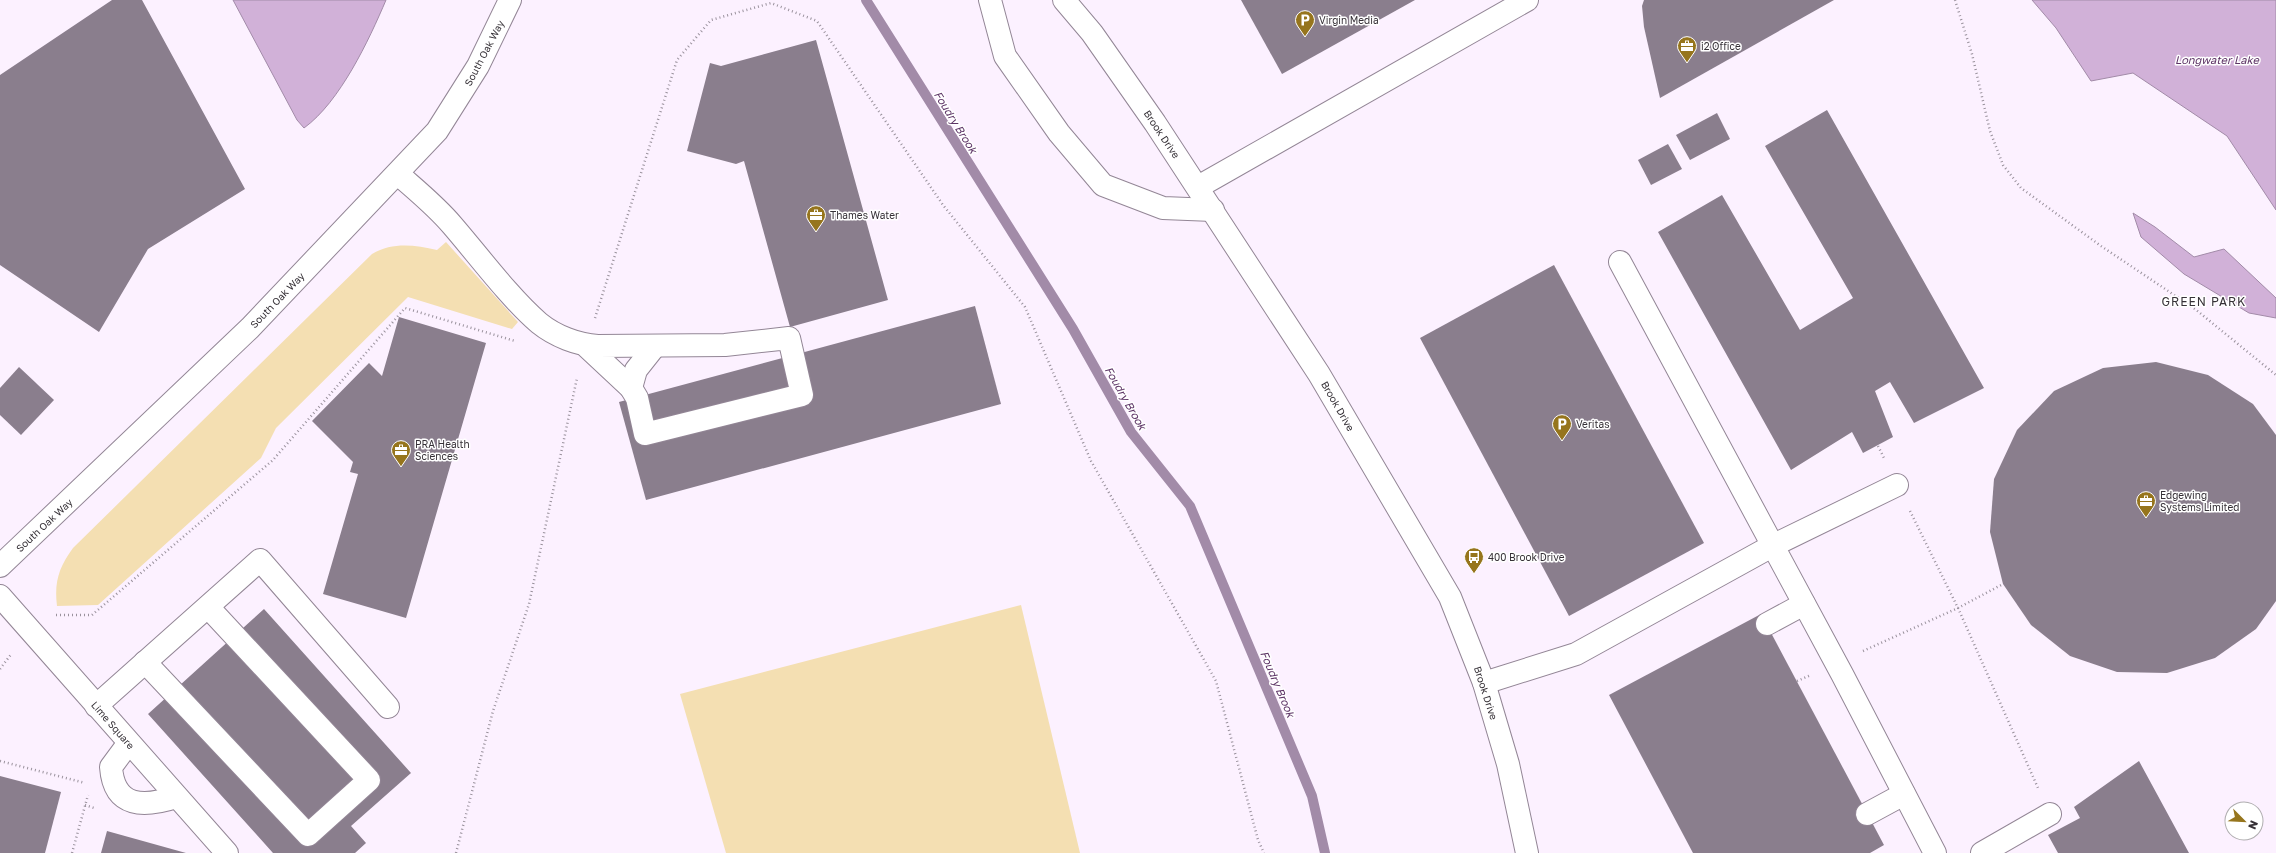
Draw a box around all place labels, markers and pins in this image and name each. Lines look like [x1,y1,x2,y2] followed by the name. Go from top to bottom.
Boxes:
[1294,9,1316,37] parking icon: Virgin Media
[1319,14,1379,26] place label: Virgin Media
[1676,35,1698,63] office icon: i2 Office
[1701,40,1741,52] place label: i2 Office
[805,204,827,232] office icon: Thames Water
[830,209,899,221] place label: Thames Water
[1551,413,1573,441] parking icon: Veritas
[1576,418,1609,430] place label: Veritas
[415,438,470,462] place label: PRA Health Sciences
[390,439,412,467] office icon: PRA Health Sciences
[2160,489,2240,513] place label: Edgewing Systems Limited
[2135,490,2157,518] office icon: Edgewing Systems Limited
[1463,546,1485,574] bus stop icon: 400 Brook Drive
[1488,551,1565,563] place label: 400 Brook Drive

